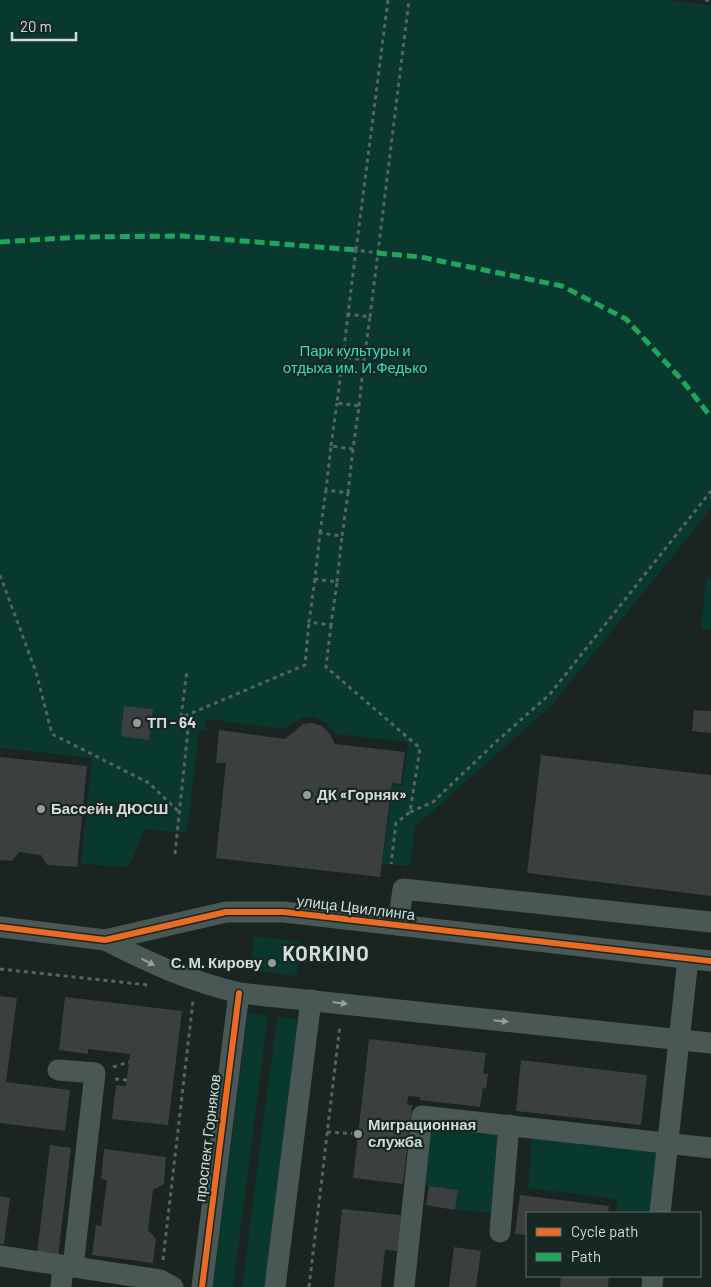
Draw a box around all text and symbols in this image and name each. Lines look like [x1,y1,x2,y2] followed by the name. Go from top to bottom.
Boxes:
[12,10,76,42] scale bar
[20,17,52,35] text: 20 m
[283,341,427,376] park label: Парк культуры и отдыха им. И.Федько
[147,713,196,731] place label: ТП - 64
[131,717,143,729] marker: ТП - 64
[317,785,407,803] place label: ДК «Горняк»
[301,789,313,801] marker: ДК «Горняк»
[51,799,168,817] place label: Бассейн ДЮСШ
[35,803,47,815] marker: Бассейн ДЮСШ
[296,891,417,923] street label: улица Цвиллинга
[282,941,370,965] district label: KORKINO
[171,953,263,971] place label: С. М. Кирову
[266,957,278,969] marker: С. М. Кирову
[141,958,155,966] one-way arrow
[332,999,348,1007] one-way arrow
[493,1017,509,1025] one-way arrow
[190,1073,224,1203] street label: проспект Горняков
[368,1115,476,1150] place label: Миграционная служба
[352,1128,364,1140] marker: Миграционная служба
[526,1212,701,1277] legend
[571,1222,638,1240] text: Cycle path
[571,1247,601,1265] text: Path

